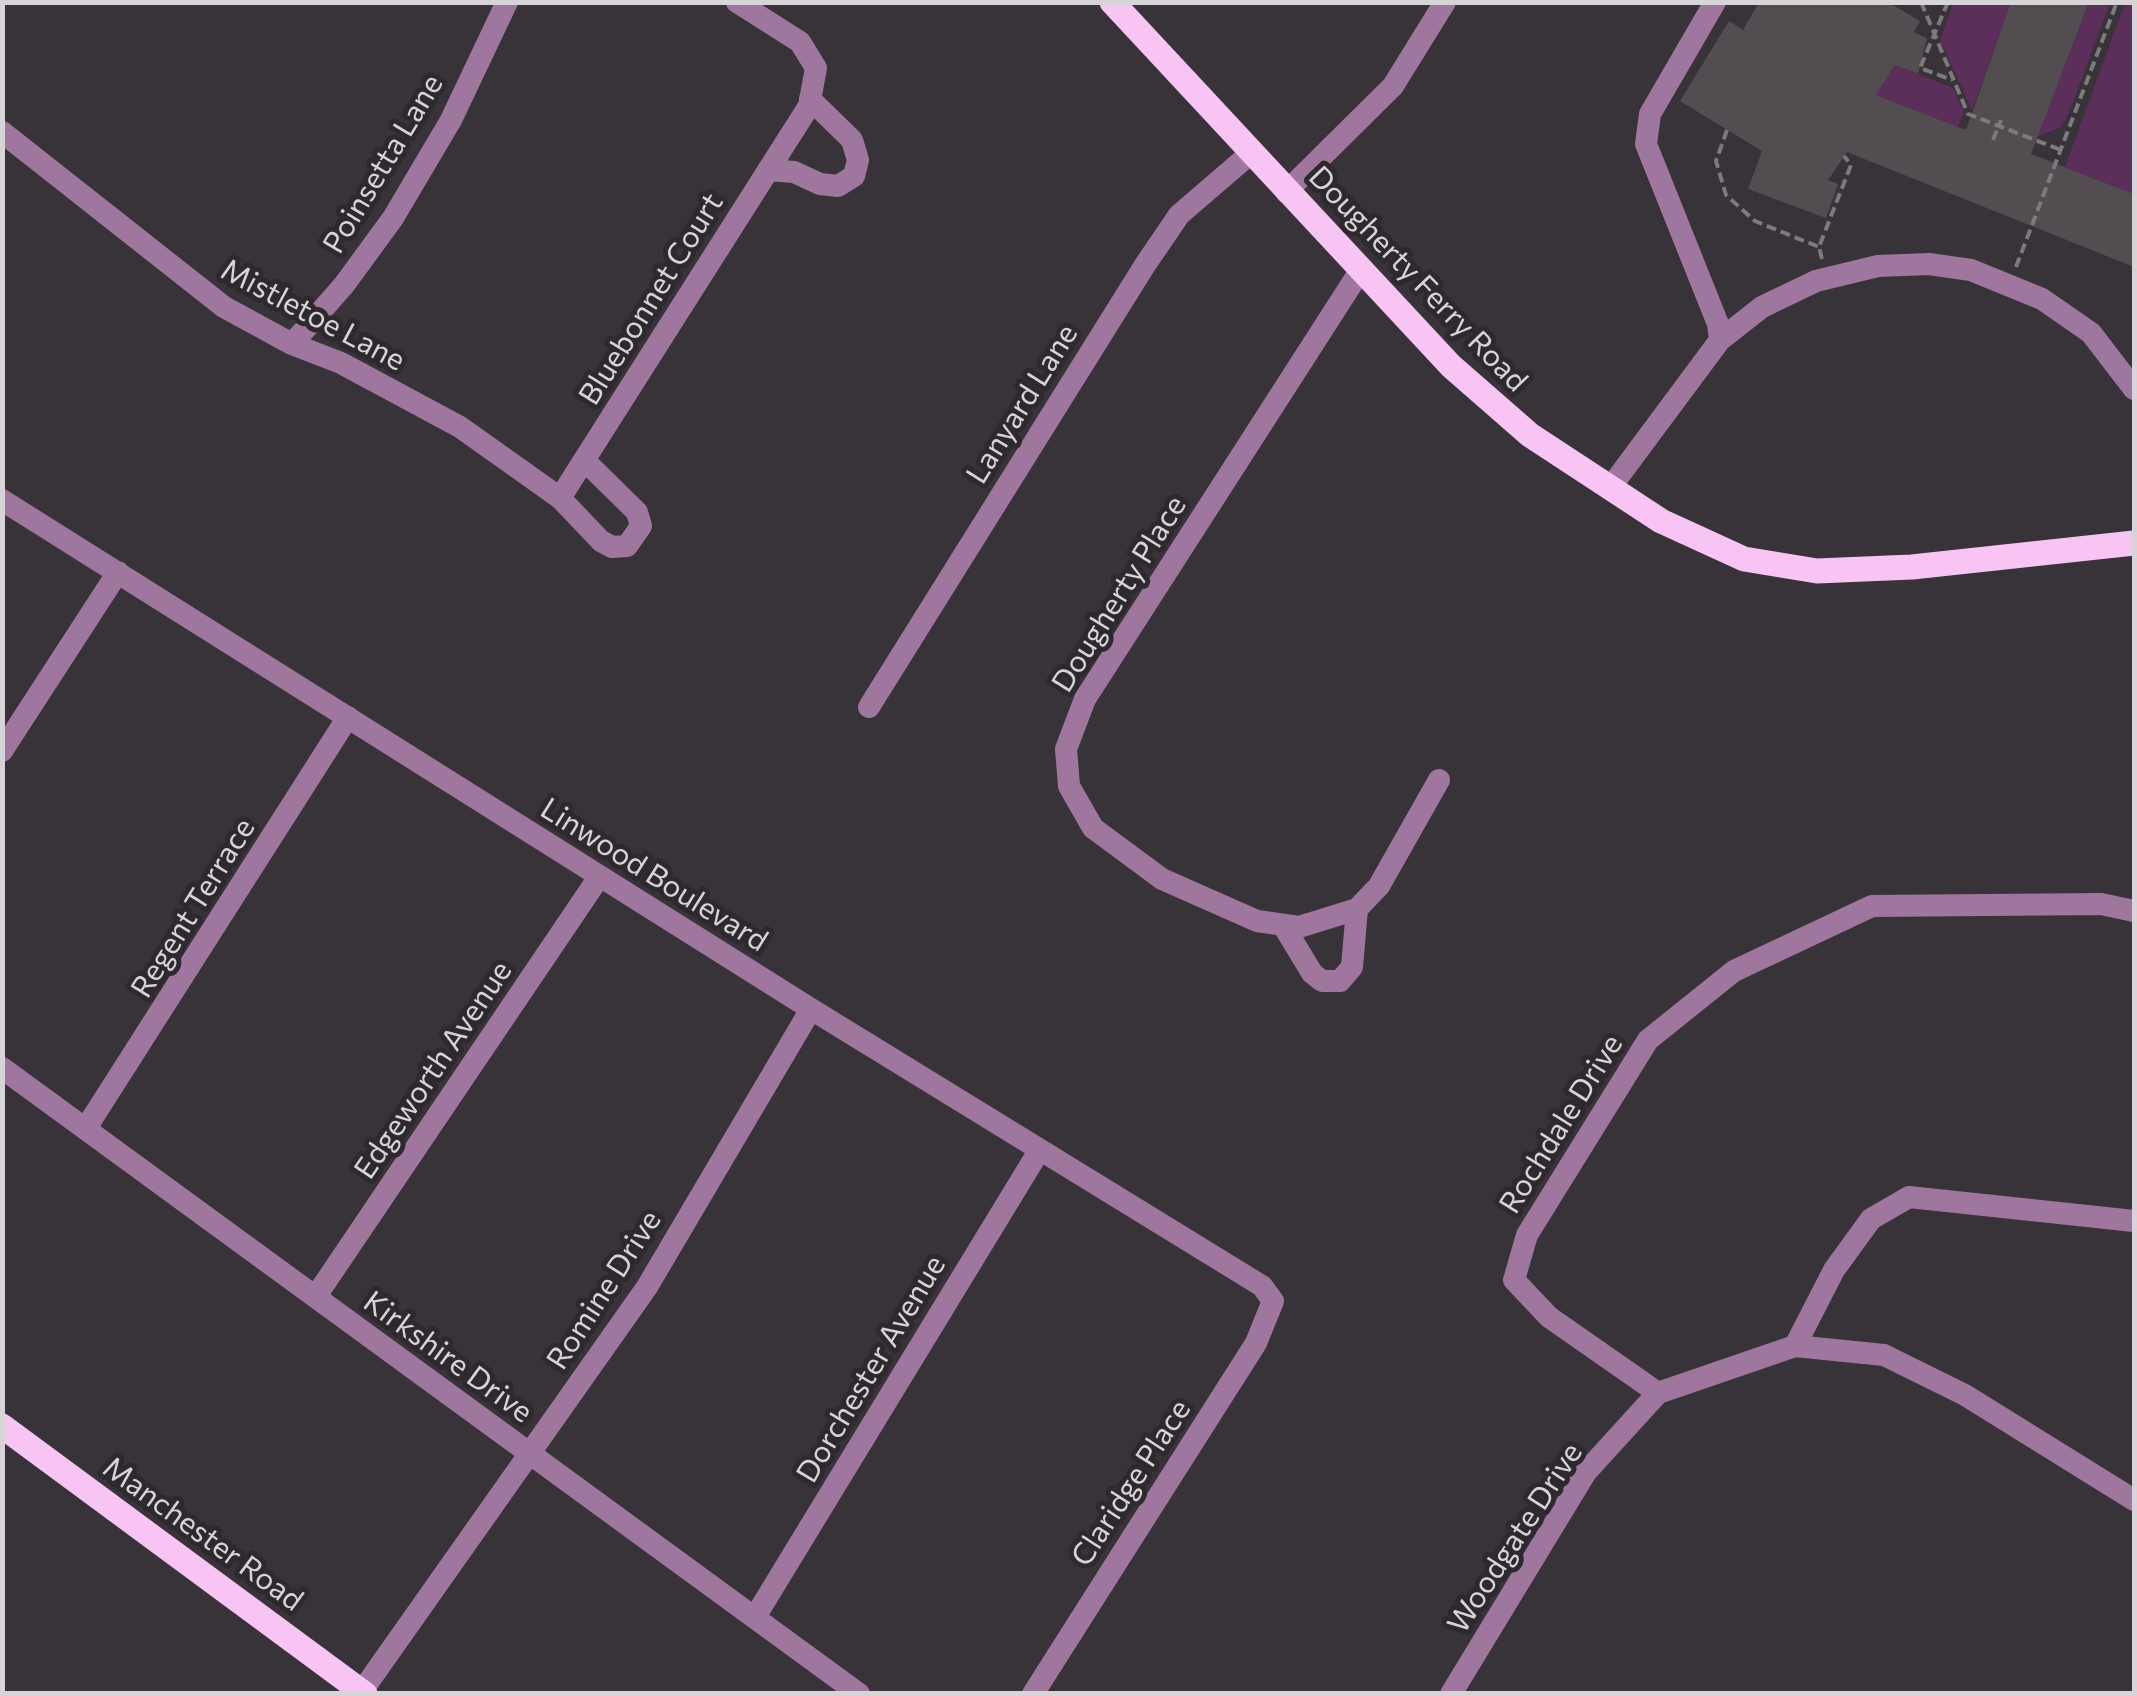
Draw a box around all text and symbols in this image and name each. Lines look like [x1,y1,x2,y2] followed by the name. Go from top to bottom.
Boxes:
[315,68,451,260] street label: Poinsetta Lane
[1301,159,1535,399] street label: Dougherty Ferry Road
[571,187,731,411] street label: Bluebonnet Court
[215,251,411,379] street label: Mistletoe Lane
[959,318,1085,490] street label: Lanyard Lane
[1044,489,1194,699] street label: Dougherty Place
[534,791,774,959] street label: Linwood Boulevard
[123,812,263,1004] street label: Regent Terrace
[347,954,519,1186] street label: Edgeworth Avenue
[1492,1028,1630,1220] street label: Rochdale Drive
[539,1204,669,1376] street label: Romine Drive
[789,1249,953,1489] street label: Dorchester Avenue
[356,1284,540,1430] street label: Kirkshire Drive
[1064,1393,1198,1573] street label: Claridge Place
[1440,1436,1590,1640] street label: Woodgate Drive
[96,1449,310,1619] street label: Manchester Road

